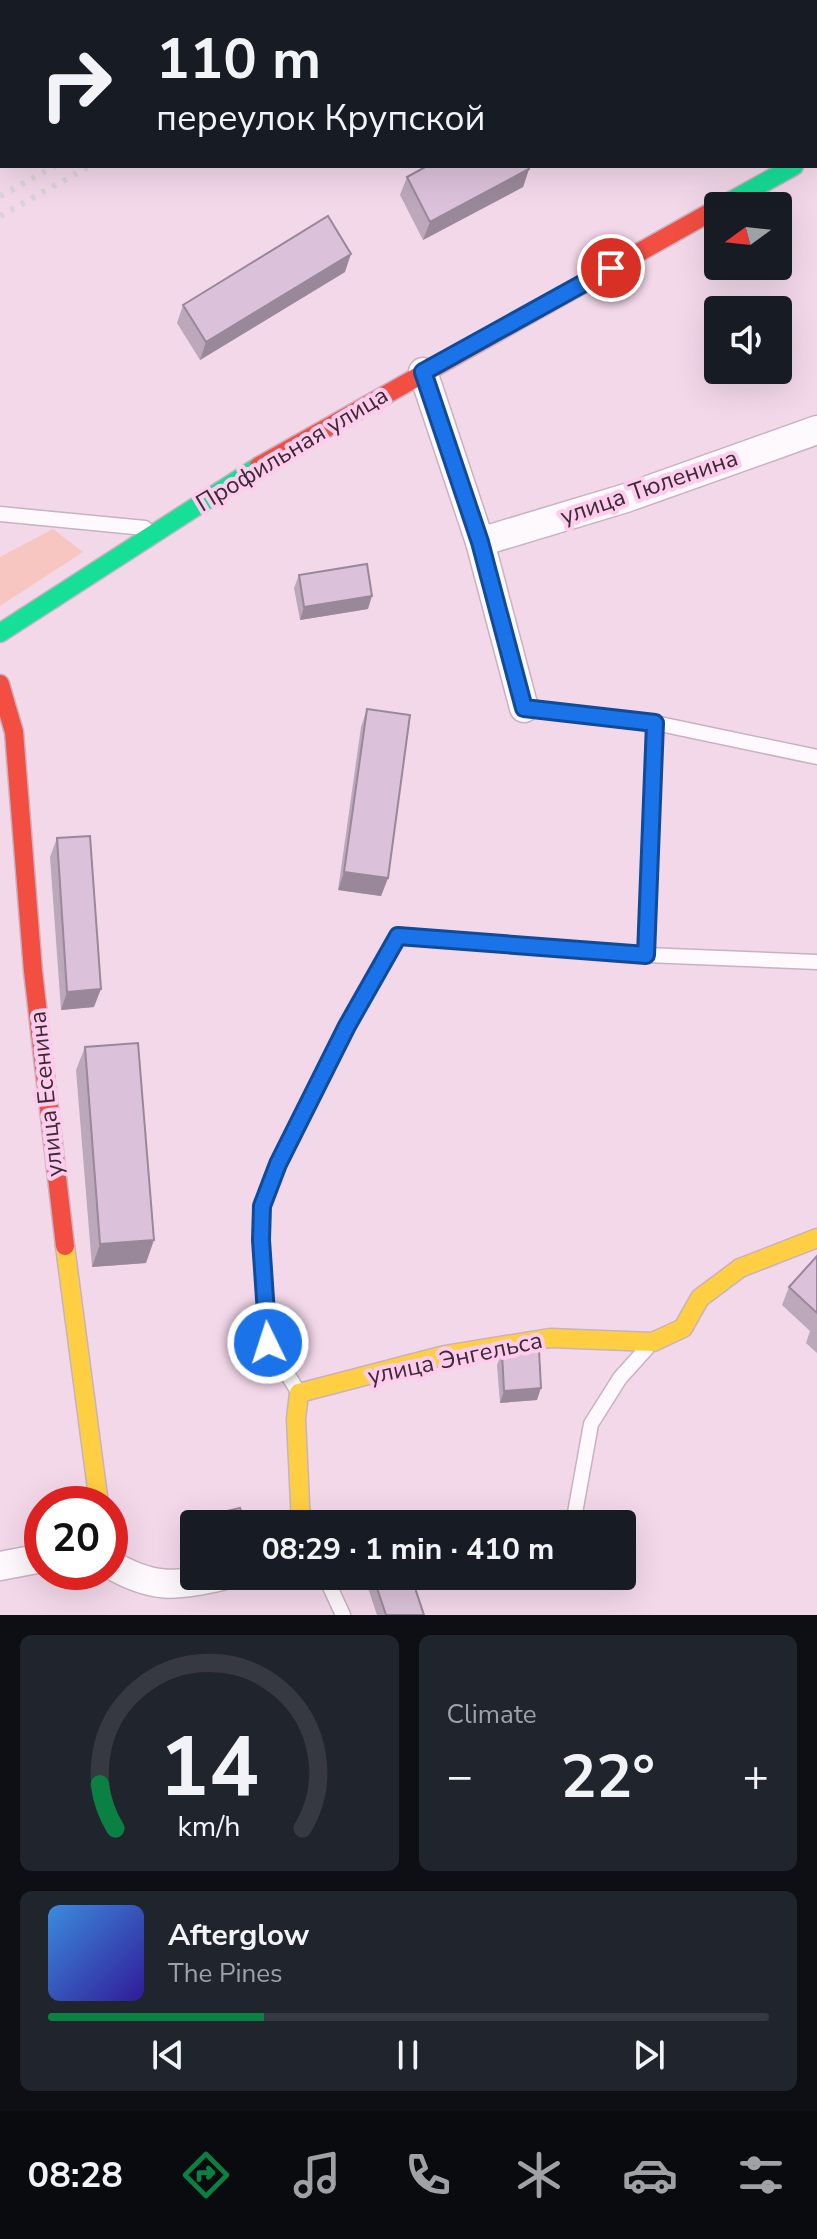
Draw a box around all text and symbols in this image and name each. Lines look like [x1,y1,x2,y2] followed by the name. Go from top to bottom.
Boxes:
[156,21,321,98] text: 110 m
[24,32,128,136] icon: right
[156,94,486,143] text: переулок Крупской
[704,192,792,280] north arrow
[704,192,792,384] map controls
[577,234,645,302] pin
[589,246,633,290] icon: arrive
[704,296,792,384] button: sound
[190,379,394,519] street label: Профильная улица
[556,442,742,532] street label: улица Тюленина
[21,1009,71,1179] street label: улица Есенина
[226,1301,310,1385] position arrow
[365,1324,545,1392] street label: улица Энгельса
[24,1486,128,1590] speed limit sign: 20
[262,1529,554,1570] text: 08:29 · 1 min · 410 m
[447,1697,537,1732] text: Climate
[159,1711,259,1824] text: 14
[560,1736,655,1818] text: 22°
[447,1747,473,1807] text: −
[743,1747,769,1807] text: +
[178,1807,241,1846] text: km/h
[168,1915,309,1956] text: Afterglow
[168,1956,283,1991] text: The Pines
[146,2033,190,2077] icon: previous
[386,2033,430,2077] icon: pause
[627,2033,671,2077] icon: next
[178,2147,234,2203] icon: directions
[289,2147,345,2203] icon: music
[400,2147,456,2203] icon: phone
[511,2147,567,2203] icon: climate
[622,2147,678,2203] icon: car
[733,2147,789,2203] icon: filters
[28,2151,123,2200] text: 08:28

